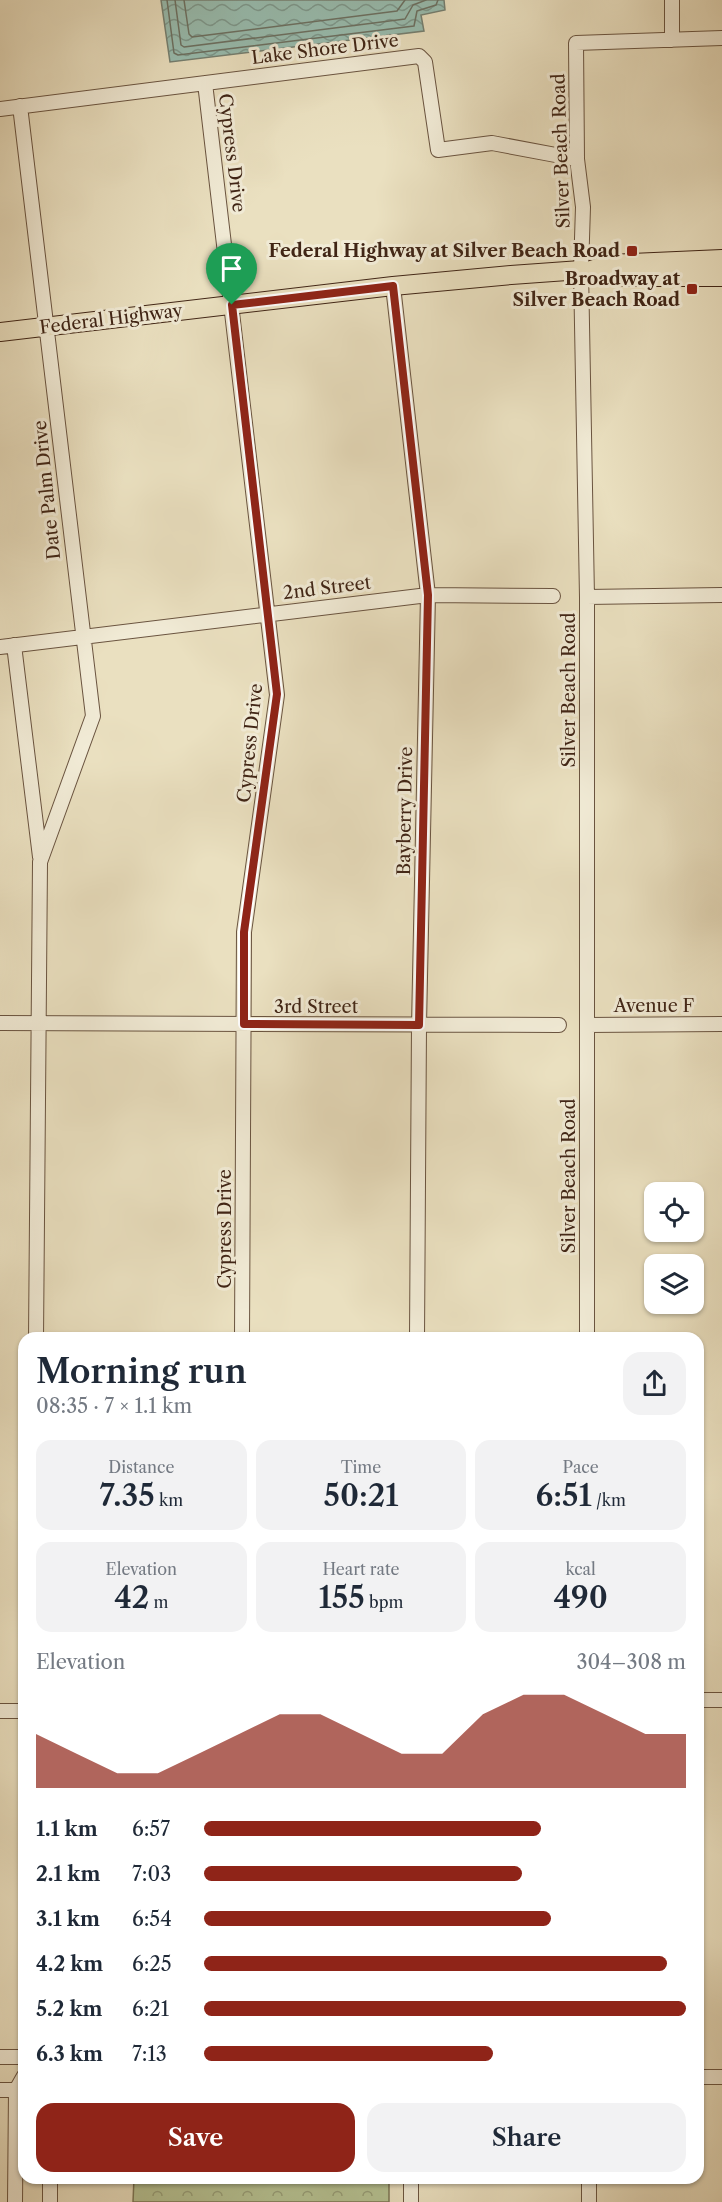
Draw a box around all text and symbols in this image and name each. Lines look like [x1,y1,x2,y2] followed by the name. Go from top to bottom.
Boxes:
[250,29,400,69] street label: Lake Shore Drive
[547,73,575,229] street label: Silver Beach Road
[214,92,250,214] street label: Cypress Drive
[268,240,620,262] place label: Federal Highway at Silver Beach Road
[206,243,257,305] pin
[625,244,639,258] marker: Federal Highway at Silver Beach Road
[215,252,248,285] icon: arrive
[512,268,681,311] place label: Broadway at Silver Beach Road
[685,282,699,296] marker: Broadway at Silver Beach Road
[38,299,185,339] street label: Federal Highway
[29,419,65,561] street label: Date Palm Drive
[282,572,373,604] street label: 2nd Street
[558,612,580,767] street label: Silver Beach Road
[233,682,267,804] street label: Cypress Drive
[393,746,417,876] street label: Bayberry Drive
[613,995,695,1017] street label: Avenue F
[274,996,359,1018] street label: 3rd Street
[558,1098,580,1253] street label: Silver Beach Road
[214,1169,236,1289] street label: Cypress Drive
[644,1182,704,1314] map controls
[644,1182,704,1242] button: locate
[644,1254,704,1314] button: layers
[36,1351,247,1392] text: Morning run
[623,1352,686,1415] button: share
[36,1394,192,1418] text: 08:35 · 7 × 1.1 km
[108,1457,174,1477] text: Distance
[341,1457,381,1477] text: Time
[563,1457,599,1477] text: Pace
[100,1477,155,1514] text: 7.35
[323,1477,399,1514] text: 50:21
[535,1477,592,1514] text: 6:51
[155,1490,183,1510] text: km
[592,1490,626,1510] text: /km
[106,1559,177,1579] text: Elevation
[322,1559,400,1579] text: Heart rate
[566,1559,596,1579] text: kcal
[114,1579,149,1616] text: 42
[319,1579,365,1616] text: 155
[553,1579,608,1616] text: 490
[149,1592,169,1612] text: m
[365,1592,403,1612] text: bpm
[36,1650,125,1674] text: Elevation
[576,1650,686,1674] text: 304–308 m
[36,1817,98,1841] text: 1.1 km
[132,1817,170,1841] text: 6:57
[36,1862,100,1886] text: 2.1 km
[132,1862,171,1886] text: 7:03
[36,1907,100,1931] text: 3.1 km
[132,1907,172,1931] text: 6:54
[36,1952,103,1976] text: 4.2 km
[132,1952,172,1976] text: 6:25
[36,1997,103,2021] text: 5.2 km
[132,1997,169,2021] text: 6:21
[36,2042,103,2066] text: 6.3 km
[132,2042,167,2066] text: 7:13
[36,2103,355,2172] button: Save
[367,2103,686,2172] button: Share

